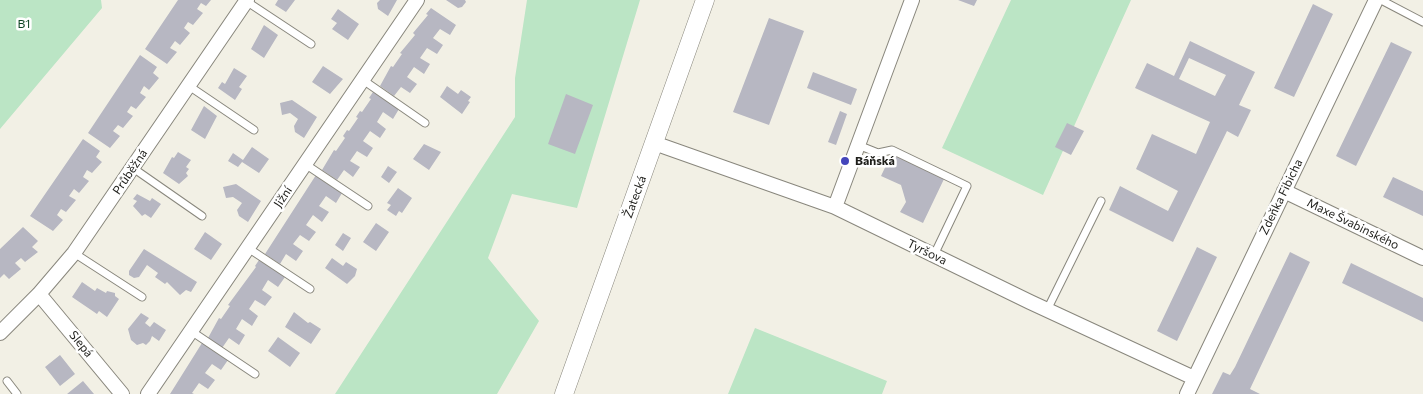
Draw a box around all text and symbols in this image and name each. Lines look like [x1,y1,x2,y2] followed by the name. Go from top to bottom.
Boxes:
[18,17,30,31] park label: B1
[110,147,150,197] street label: Průběžná
[855,154,895,168] place label: Báňská
[839,155,851,167] marker: Báňská
[1256,157,1306,237] street label: Zdeňka Fibicha
[621,174,649,220] street label: Žatecká
[271,184,295,210] street label: Jižní
[1305,195,1401,253] street label: Maxe Švabinského
[905,236,949,268] street label: Tyršova
[66,328,96,360] street label: Slepá

